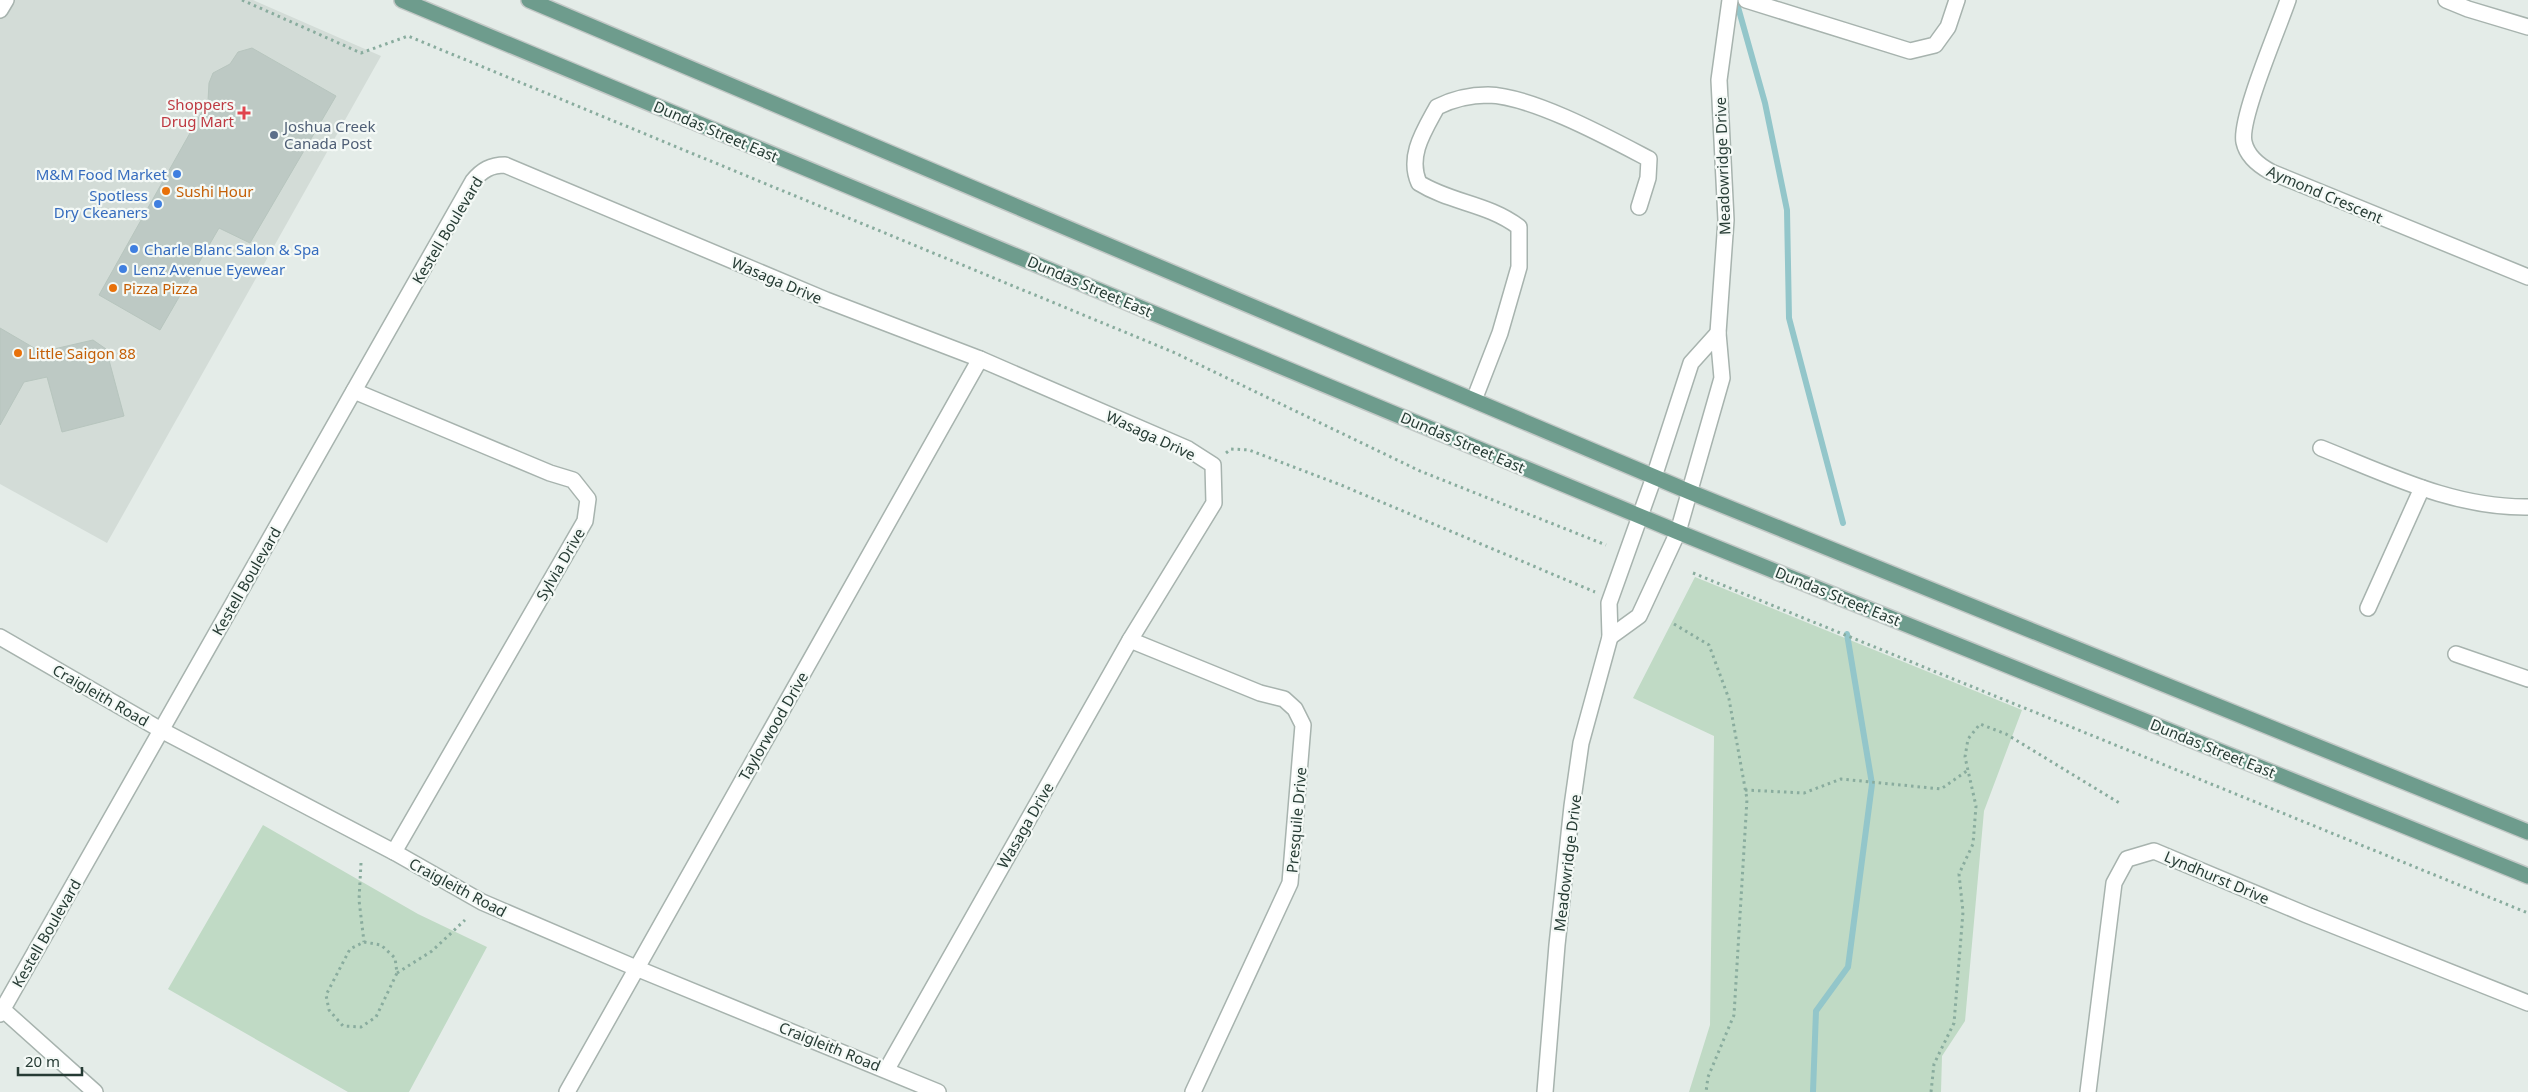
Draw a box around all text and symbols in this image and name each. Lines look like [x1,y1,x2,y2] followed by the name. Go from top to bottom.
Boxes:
[161,94,235,131] place label: Shoppers Drug Mart
[651,96,782,166] street label: Dundas Street East
[1710,97,1734,235] street label: Meadowridge Drive
[238,107,250,119] marker: Shoppers Drug Mart
[282,116,376,153] place label: Joshua Creek Canada Post
[268,129,280,141] marker: Joshua Creek Canada Post
[2264,161,2387,228] street label: Aymond Crescent
[36,164,168,184] place label: M&M Food Market
[171,168,183,180] marker: M&M Food Market
[407,173,487,287] street label: Kestell Boulevard
[176,181,253,201] place label: Sushi Hour
[54,185,148,222] place label: Spotless Dry Ckeaners
[160,185,172,197] marker: Sushi Hour
[152,198,164,210] marker: Spotless Dry Ckeaners
[144,239,320,259] place label: Charle Blanc Salon & Spa
[128,243,140,255] marker: Charle Blanc Salon & Spa
[1025,251,1156,321] street label: Dundas Street East
[729,252,825,308] street label: Wasaga Drive
[133,259,285,279] place label: Lenz Avenue Eyewear
[117,263,129,275] marker: Lenz Avenue Eyewear
[123,278,198,298] place label: Pizza Pizza
[107,282,119,294] marker: Pizza Pizza
[28,343,136,363] place label: Little Saigon 88
[12,347,24,359] marker: Little Saigon 88
[1103,406,1199,464] street label: Wasaga Drive
[1398,407,1529,477] street label: Dundas Street East
[207,523,285,639] street label: Kestell Boulevard
[531,524,589,604] street label: Sylvia Drive
[1772,562,1904,630] street label: Dundas Street East
[49,659,153,731] street label: Craigleith Road
[734,668,812,784] street label: Taylorwood Drive
[2147,714,2279,782] street label: Dundas Street East
[1281,766,1311,874] street label: Presquile Drive
[992,778,1058,872] street label: Wasaga Drive
[1549,793,1585,933] street label: Meadowridge Drive
[2161,846,2273,908] street label: Lyndhurst Drive
[406,853,510,921] street label: Craigleith Road
[7,875,85,991] street label: Kestell Boulevard
[776,1017,884,1075] street label: Craigleith Road
[18,1044,81,1076] scale bar
[25,1051,60,1071] text: 20 m

